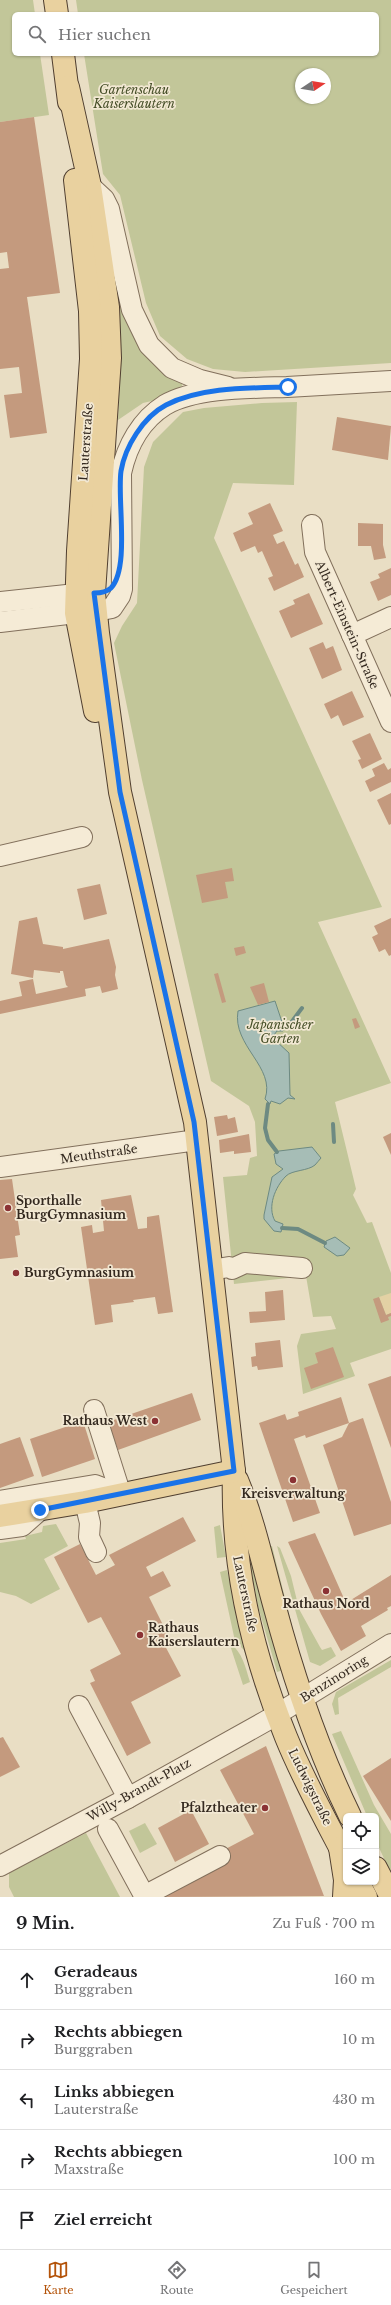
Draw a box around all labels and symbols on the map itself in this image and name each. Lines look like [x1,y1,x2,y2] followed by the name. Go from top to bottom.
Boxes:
[295,68,331,104] north arrow
[92,82,175,111] park label: Gartenschau Kaiserslautern
[279,378,297,396] route start
[75,402,96,481] street label: Lauterstraße
[312,557,383,691] street label: Albert-Einstein-Straße
[246,1017,313,1046] park label: Japanischer Garten
[59,1141,139,1166] street label: Meuthstraße
[16,1193,127,1222] place label: Sporthalle BurgGymnasium
[3,1203,13,1213] marker: Sporthalle BurgGymnasium
[24,1265,135,1280] place label: BurgGymnasium
[11,1268,21,1278] marker: BurgGymnasium
[62,1413,147,1428] place label: Rathaus West
[150,1416,160,1426] marker: Rathaus West
[288,1475,298,1485] marker: Kreisverwaltung
[241,1486,345,1501] place label: Kreisverwaltung
[31,1501,49,1519] route end
[230,1554,261,1634] street label: Lauterstraße
[321,1586,331,1596] marker: Rathaus Nord
[282,1596,370,1611] place label: Rathaus Nord
[148,1620,240,1649] place label: Rathaus Kaiserslautern
[135,1630,145,1640] marker: Rathaus Kaiserslautern
[297,1652,371,1705] street label: Benzinoring
[285,1746,336,1828] street label: Ludwigstraße
[83,1755,194,1825] street label: Willy-Brandt-Platz
[180,1800,257,1815] place label: Pfalztheater
[260,1803,270,1813] marker: Pfalztheater

